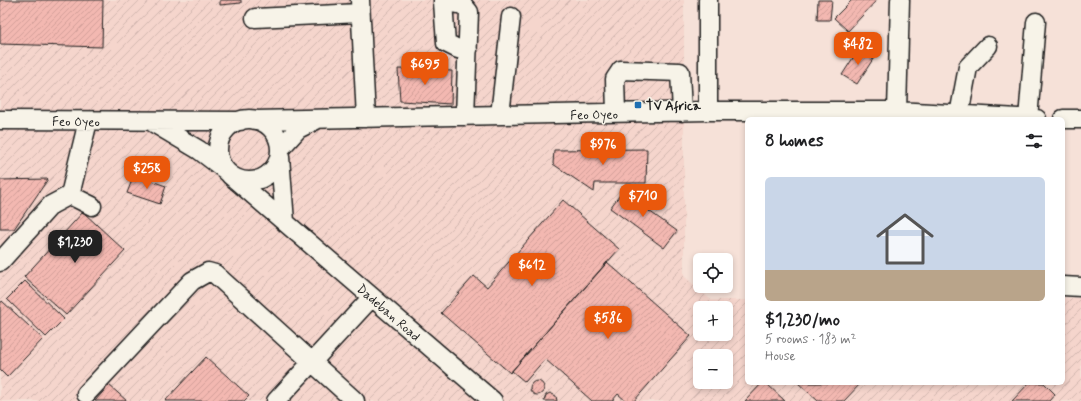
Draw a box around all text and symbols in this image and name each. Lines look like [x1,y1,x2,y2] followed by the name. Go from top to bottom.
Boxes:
[834,32,882,66] pin: $482
[843,36,873,53] text: $482
[401,52,449,86] pin: $695
[410,56,440,73] text: $695
[646,98,702,115] place label: TV Africa
[633,100,643,110] marker: TV Africa
[570,107,618,124] street label: Feo Oyeo
[52,114,100,131] street label: Feo Oyeo
[765,130,824,152] text: 8 homes
[1023,130,1045,152] icon: filters
[579,132,627,166] pin: $976
[590,136,616,153] text: $976
[123,156,171,190] pin: $258
[133,160,161,177] text: $258
[619,184,667,218] pin: $710
[629,188,657,205] text: $710
[869,203,941,275] icon: home
[42,230,108,264] pin: $1,230
[57,234,93,251] text: $1,230
[508,253,556,287] pin: $612
[693,253,733,389] map controls
[693,253,733,293] button: locate
[518,257,546,274] text: $612
[353,281,423,345] street label: Dadeban Road
[693,301,733,341] button: +
[584,306,632,340] pin: $586
[765,309,840,331] text: $1,230/mo
[594,310,622,327] text: $586
[765,331,856,348] text: 5 rooms · 183 m²
[765,348,796,365] text: House
[693,349,733,389] button: −

